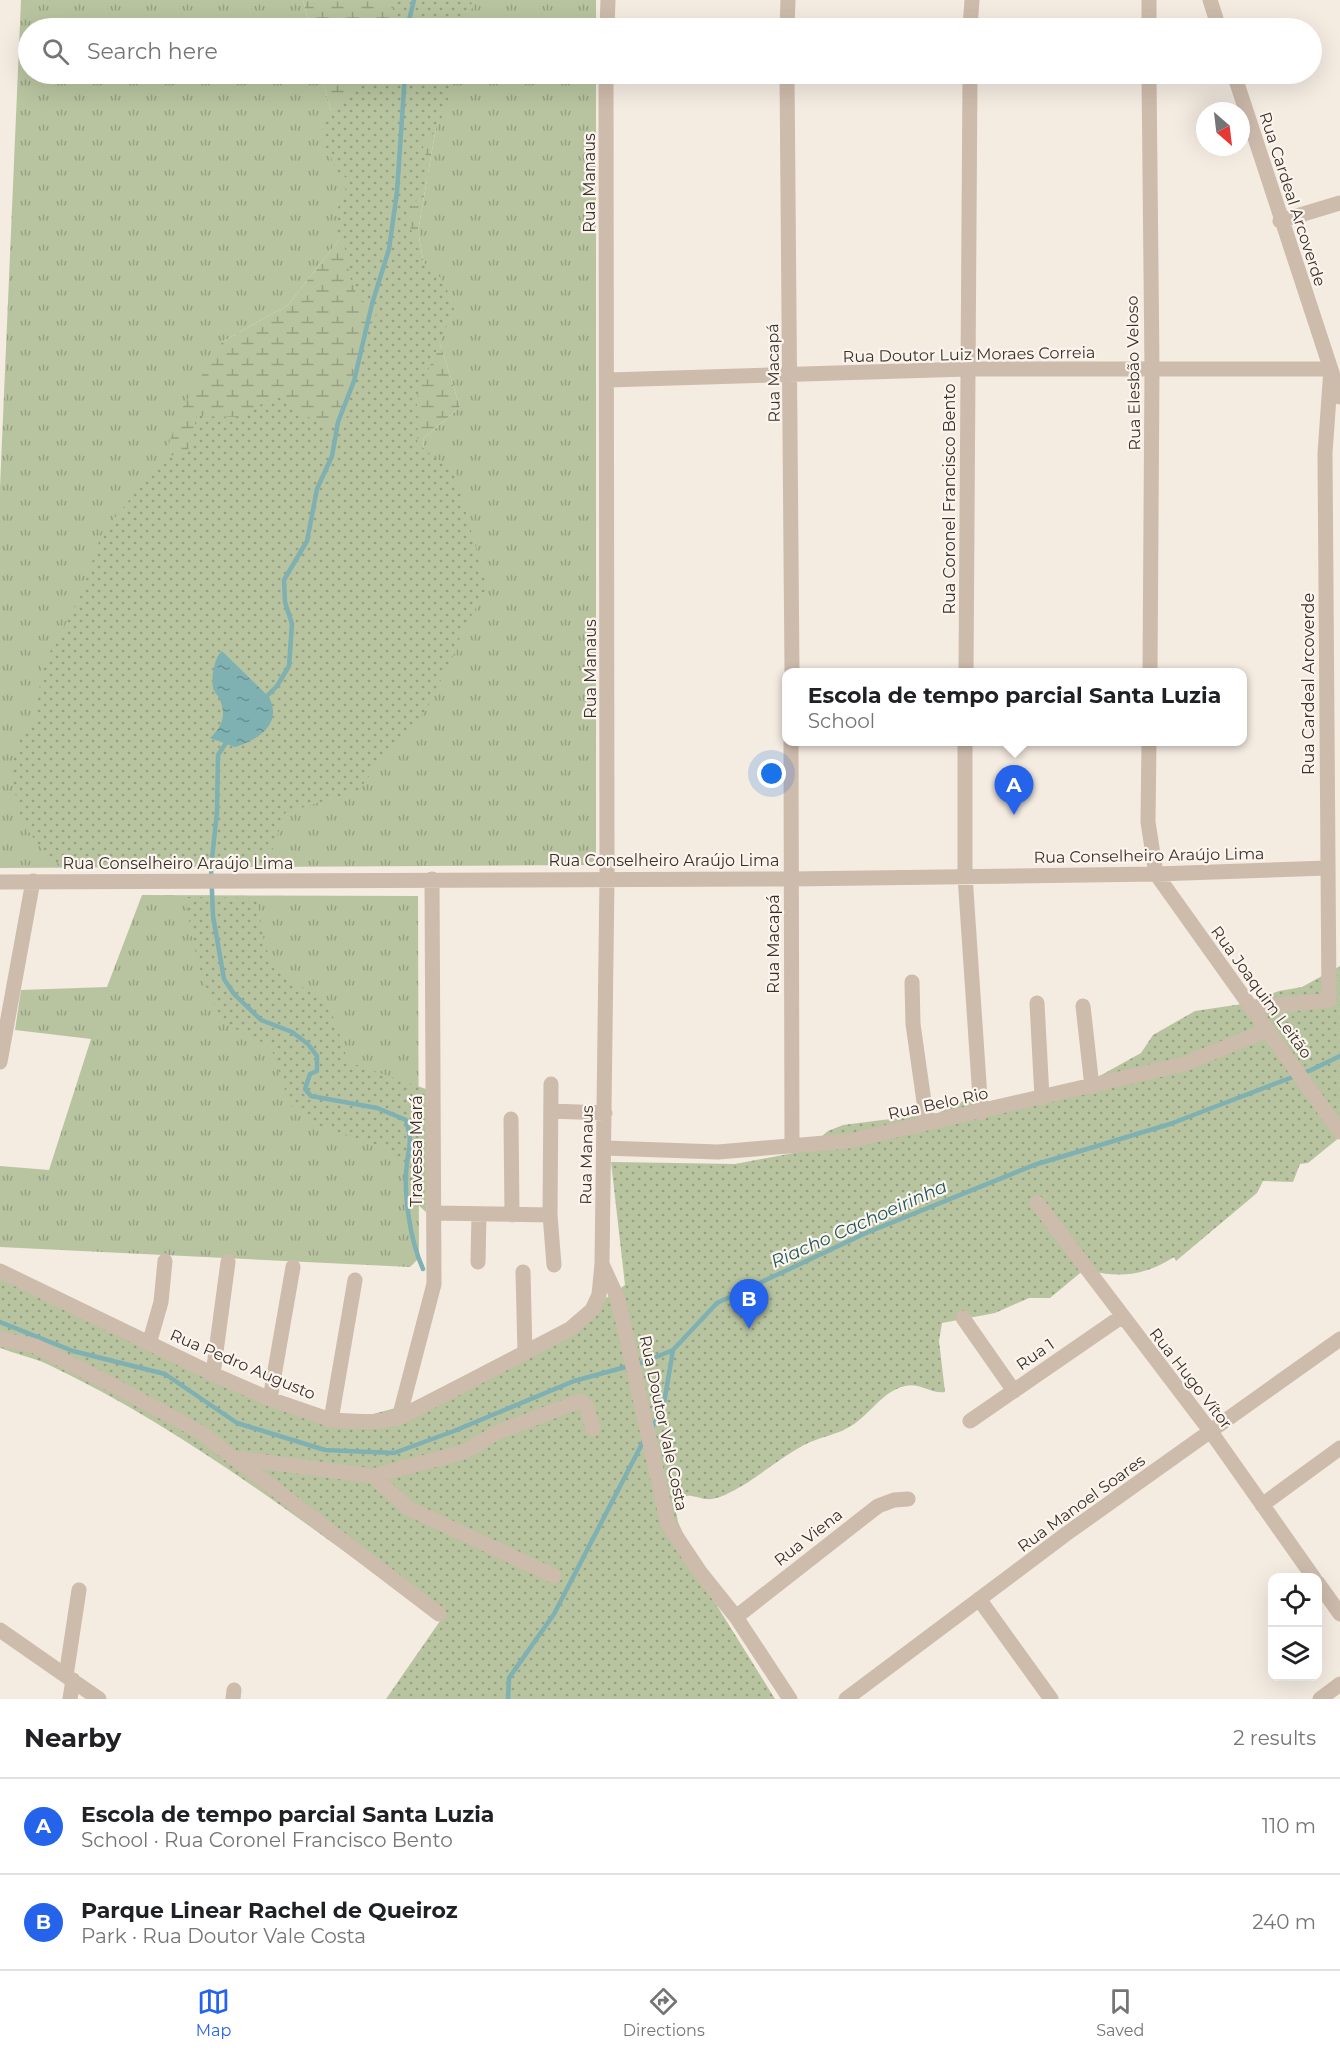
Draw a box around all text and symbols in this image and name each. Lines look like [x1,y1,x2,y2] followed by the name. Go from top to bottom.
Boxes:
[18,18,1322,84] search box
[39,35,72,68] icon: search
[87,38,218,65] text: Search here
[1196,102,1250,156] north arrow
[1255,110,1330,289] street label: Rua Cardeal Arcoverde
[580,133,599,233] street label: Rua Manaus
[1123,295,1144,451] street label: Rua Elesbão Veloso
[763,323,784,423] street label: Rua Macapá
[843,343,1095,366] street label: Rua Doutor Luiz Moraes Correia
[940,383,959,615] street label: Rua Coronel Francisco Bento
[1299,593,1318,775] street label: Rua Cardeal Arcoverde
[581,619,600,719] street label: Rua Manaus
[782,668,1247,746] popup
[808,682,1221,709] text: Escola de tempo parcial Santa Luzia
[808,709,875,733] text: School
[757,759,786,788] your location
[994,766,1034,815] pin: A
[1033,844,1265,867] street label: Rua Conselheiro Araújo Lima
[549,851,779,870] street label: Rua Conselheiro Araújo Lima
[63,854,293,873] street label: Rua Conselheiro Araújo Lima
[764,894,783,994] street label: Rua Macapá
[1207,922,1316,1062] street label: Rua Joaquim Leitão
[886,1084,990,1123] street label: Rua Belo Rio
[407,1095,426,1207] street label: Travessa Mará
[576,1105,597,1205] street label: Rua Manaus
[767,1175,951,1273] water label: Riacho Cachoeirinha
[730,1280,768,1329] pin: B
[1145,1324,1236,1432] street label: Rua Hugo Vítor
[167,1325,318,1404] street label: Rua Pedro Augusto
[636,1334,691,1513] street label: Rua Doutor Vale Costa
[1013,1335,1058,1374] street label: Rua 1
[1014,1451,1149,1556] street label: Rua Manoel Soares
[771,1505,846,1570] street label: Rua Viena
[1268,1573,1322,1681] map controls
[1268,1573,1322,1627] button: locate
[1268,1627,1322,1681] button: layers
[24,1722,121,1754] text: Nearby
[1233,1726,1316,1750] text: 2 results
[81,1801,494,1828] text: Escola de tempo parcial Santa Luzia
[36,1814,51,1838] text: A
[1262,1814,1316,1838] text: 110 m
[81,1828,453,1852] text: School · Rua Coronel Francisco Bento
[81,1897,458,1924] text: Parque Linear Rachel de Queiroz
[36,1910,51,1934] text: B
[1252,1910,1316,1934] text: 240 m
[81,1924,366,1948] text: Park · Rua Doutor Vale Costa
[196,1985,231,2040] tab: Map
[623,1985,705,2040] tab: Directions
[1096,1985,1144,2040] tab: Saved

